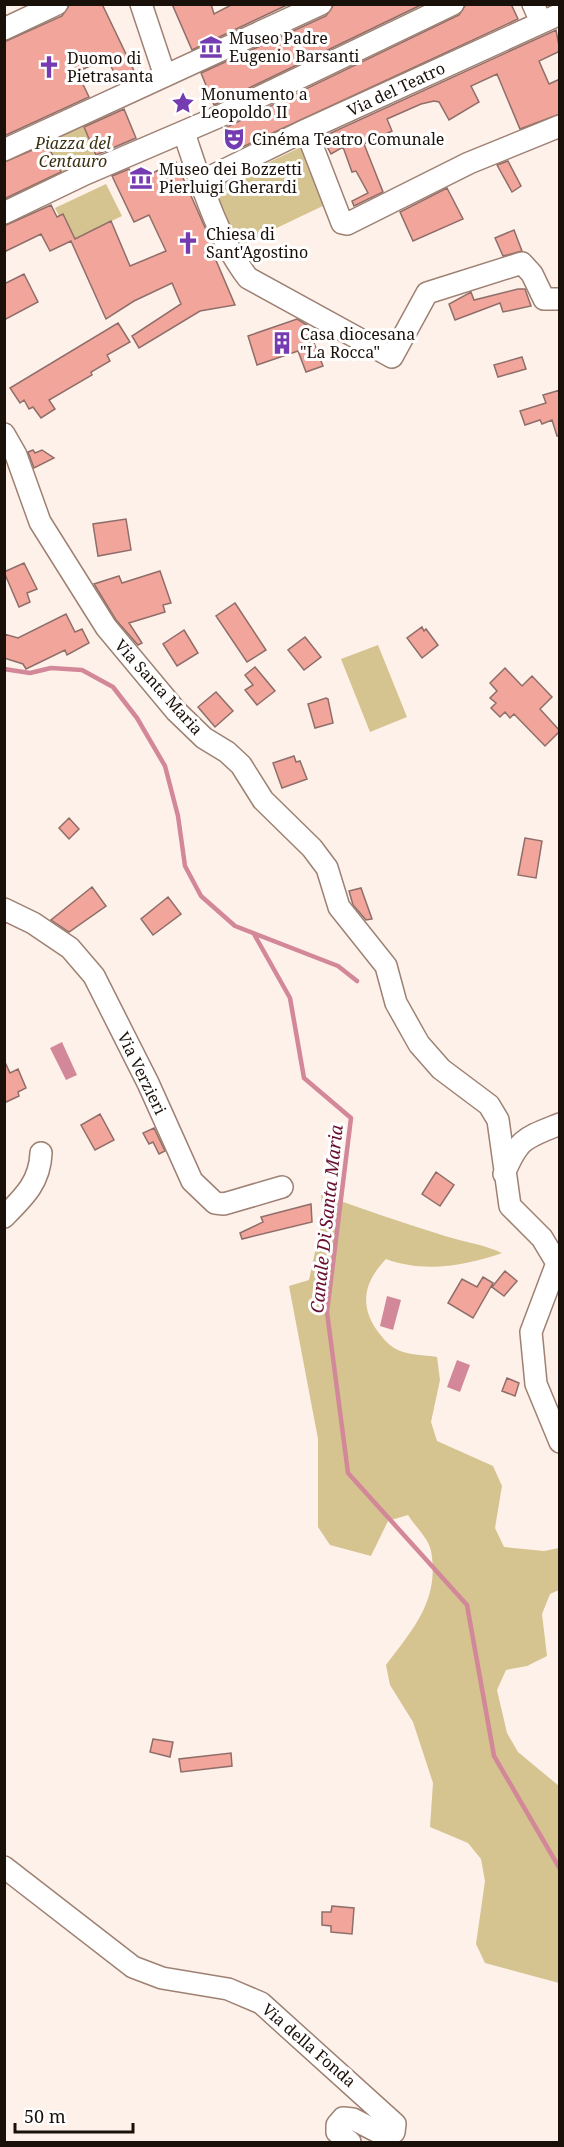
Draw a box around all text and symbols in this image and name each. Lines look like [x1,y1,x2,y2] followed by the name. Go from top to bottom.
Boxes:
[229,27,359,67] place label: Museo Padre Eugenio Barsanti
[198,34,224,60] museum icon: Museo Padre Eugenio Barsanti
[67,47,153,87] place label: Duomo di Pietrasanta
[36,54,62,80] church icon: Duomo di Pietrasanta
[344,57,448,121] street label: Via del Teatro
[201,83,308,123] place label: Monumento a Leopoldo II
[170,90,196,116] place icon: Monumento a Leopoldo II
[221,126,247,152] theatre icon: Cinéma Teatro Comunale
[252,128,444,150] place label: Cinéma Teatro Comunale
[34,132,111,172] park label: Piazza del Centauro
[159,158,302,198] place label: Museo dei Bozzetti Pierluigi Gherardi
[128,165,154,191] museum icon: Museo dei Bozzetti Pierluigi Gherardi
[206,223,308,263] place label: Chiesa di Sant'Agostino
[175,230,201,256] church icon: Chiesa di Sant'Agostino
[300,323,415,363] place label: Casa diocesana "La Rocca"
[269,330,295,356] building icon: Casa diocesana "La Rocca"
[110,634,208,740] street label: Via Santa Maria
[112,1028,172,1118] street label: Via Verzieri
[304,1123,348,1314] water label: Canale Di Santa Maria
[257,1998,361,2092] street label: Via della Fonda
[15,2096,134,2134] scale bar
[24,2104,66,2128] text: 50 m

